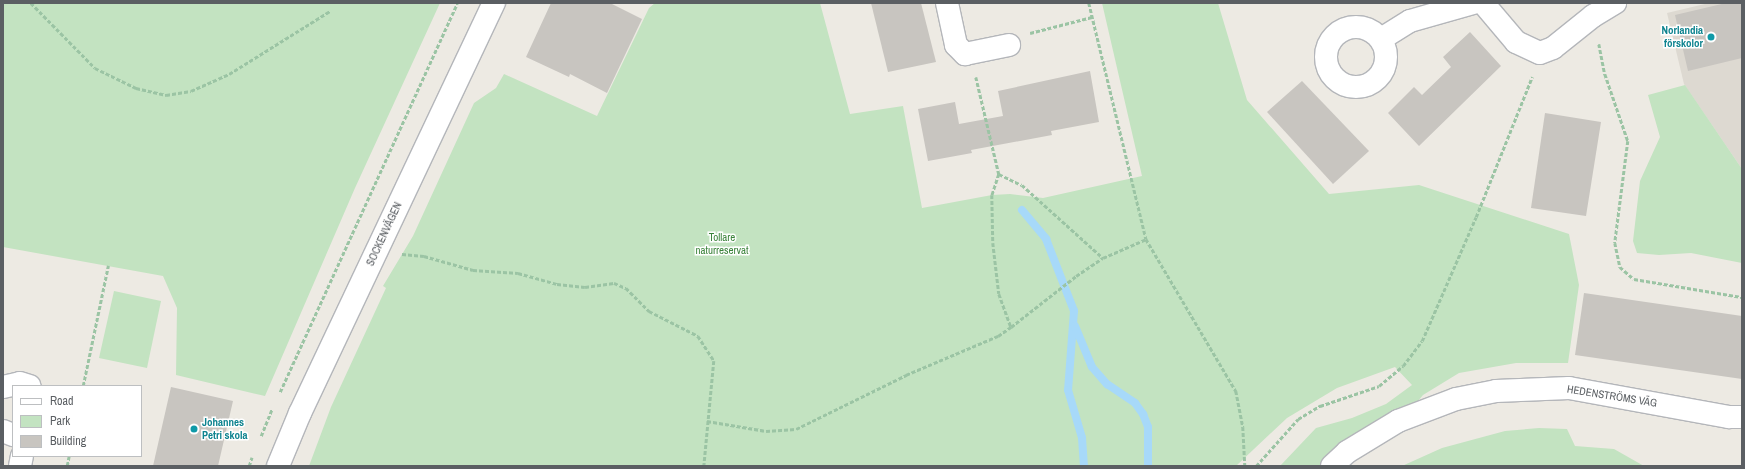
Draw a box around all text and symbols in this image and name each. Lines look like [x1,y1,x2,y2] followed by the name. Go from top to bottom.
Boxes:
[1661,24,1703,50] place label: Norlandia förskolor
[1706,32,1716,42] marker: Norlandia förskolor
[363,200,405,268] street label: SOCKENVÄGEN
[695,231,749,257] park label: Tollare naturreservat
[1566,382,1658,410] street label: HEDENSTRÖMS VÄG
[12,385,142,457] legend
[50,393,74,409] text: Road
[50,413,70,429] text: Park
[202,416,248,442] place label: Johannes Petri skola
[189,424,199,434] marker: Johannes Petri skola
[50,433,86,449] text: Building

